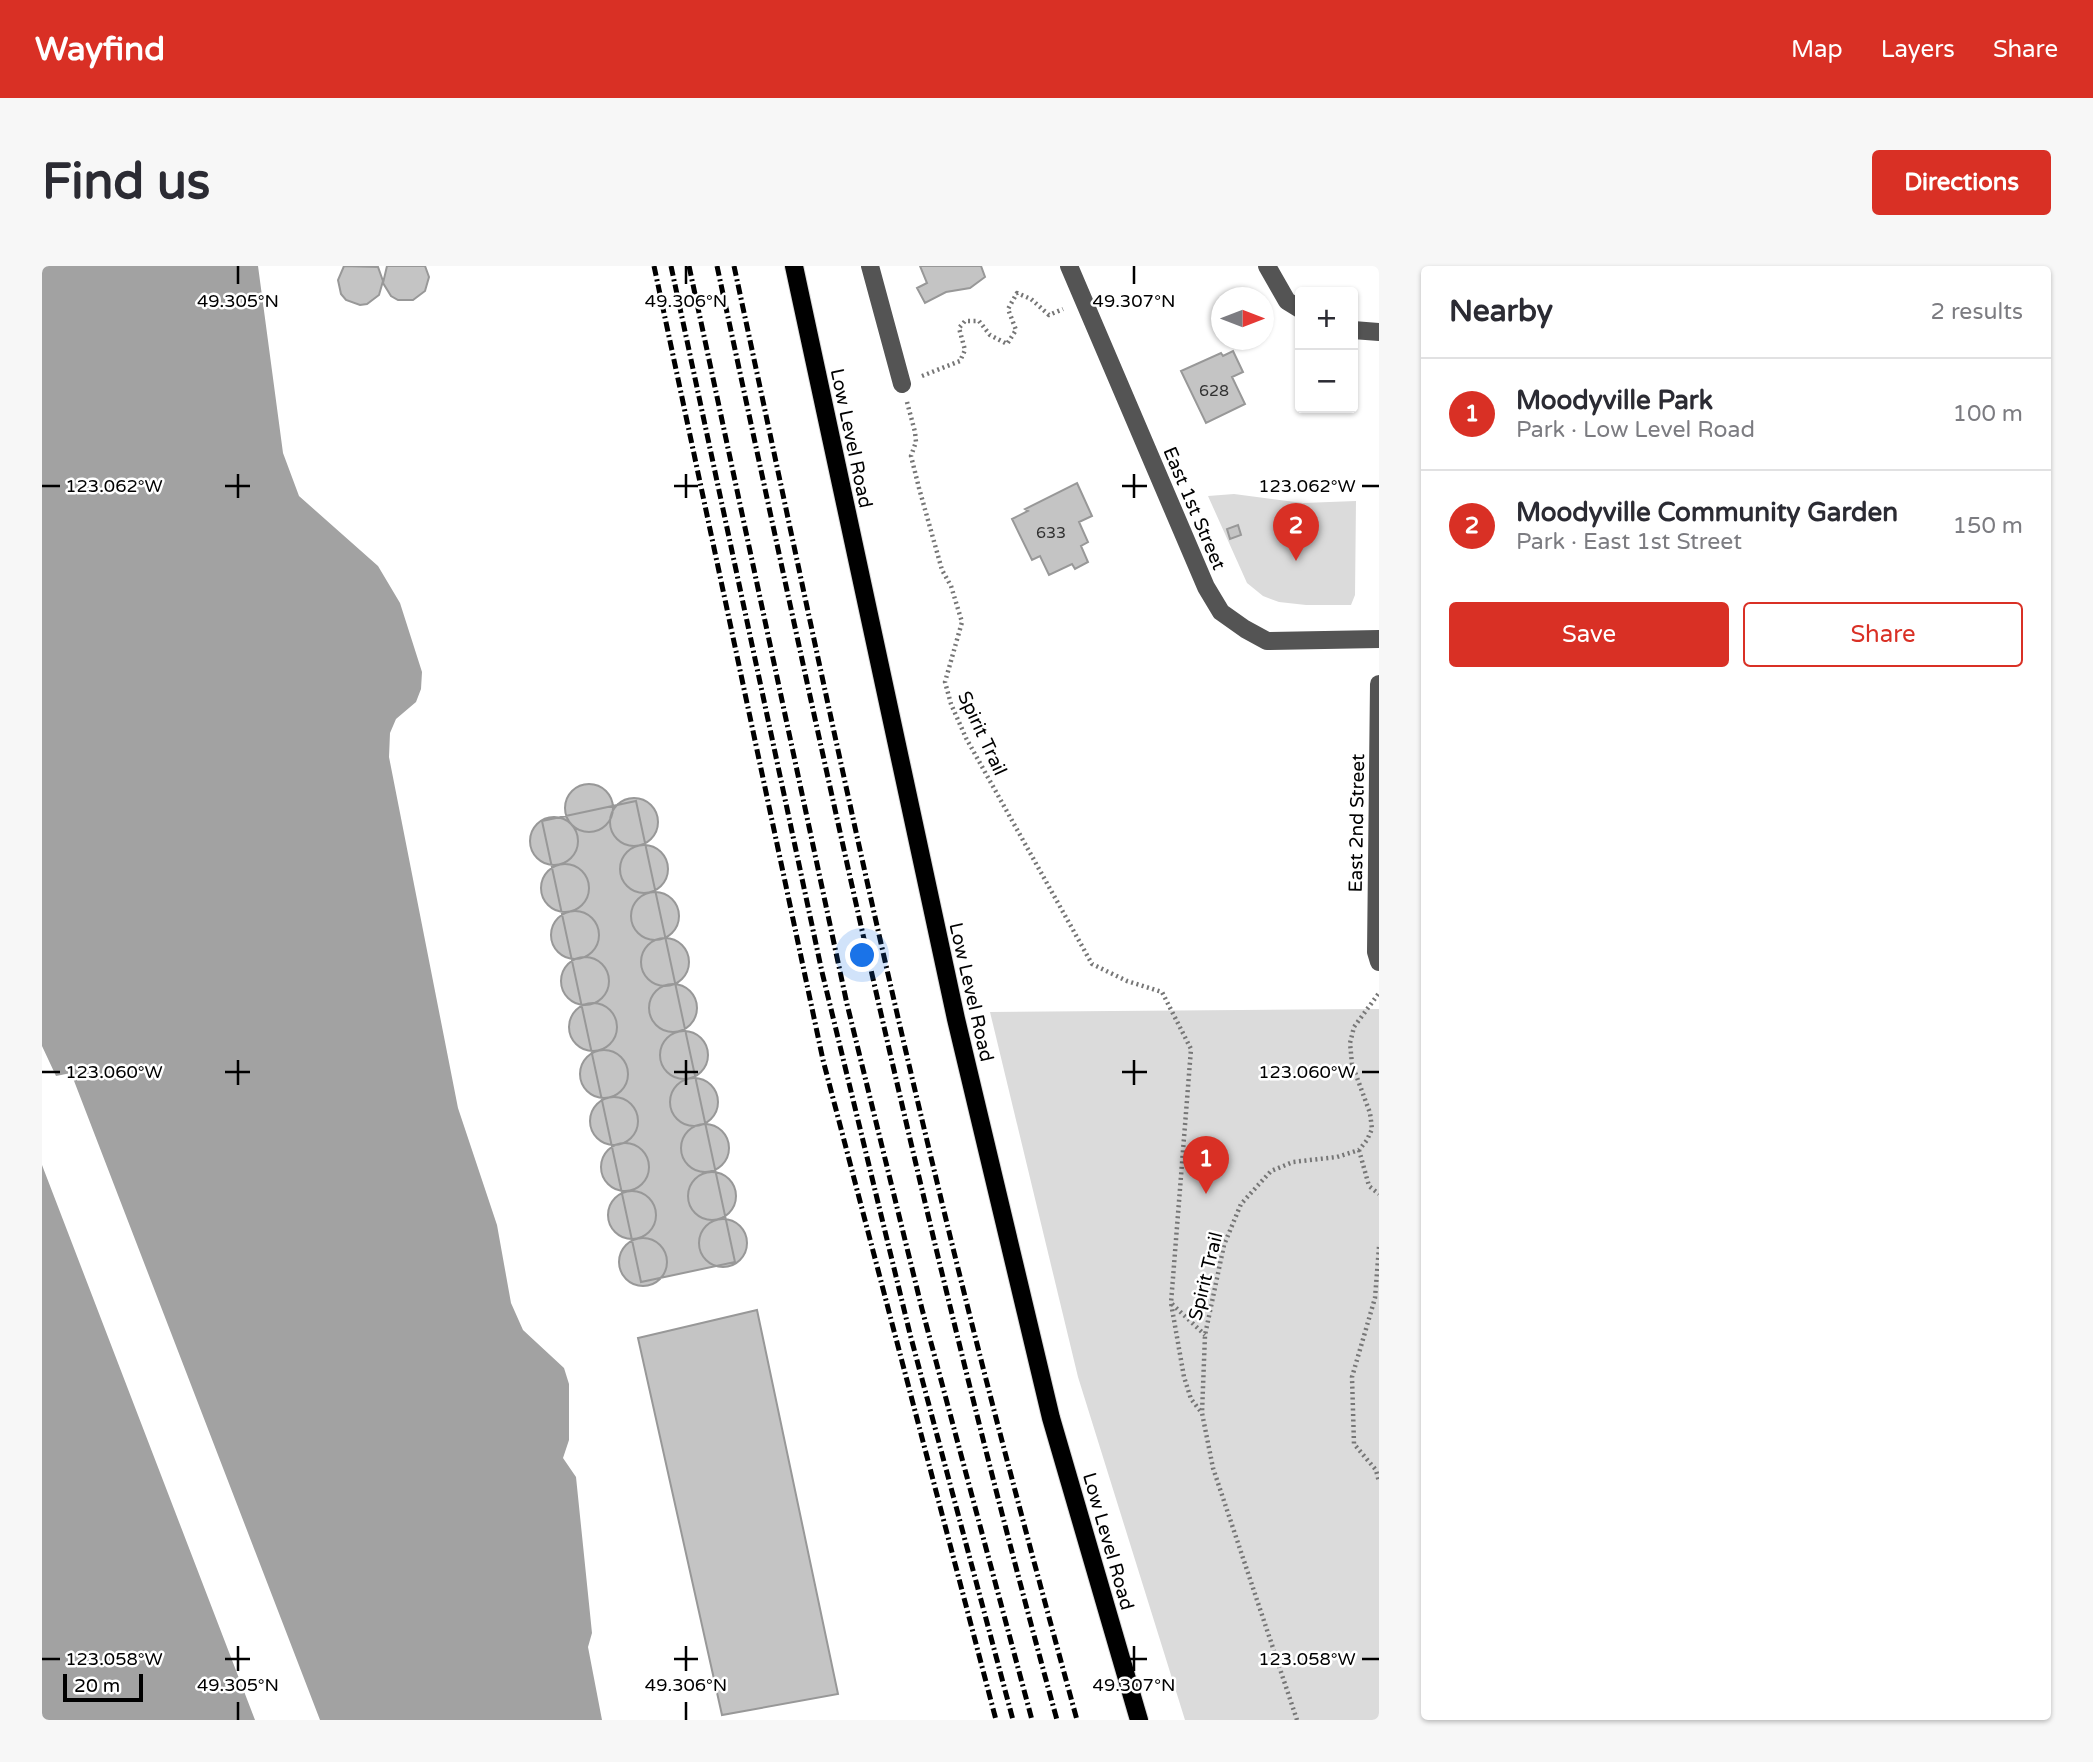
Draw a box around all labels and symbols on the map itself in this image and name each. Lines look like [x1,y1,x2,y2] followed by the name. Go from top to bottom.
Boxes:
[1211,287,1274,350] north arrow
[197,290,279,312] text: 49.305°N
[645,290,727,312] text: 49.306°N
[1093,290,1175,312] text: 49.307°N
[825,366,877,510] street label: Low Level Road
[1199,381,1229,401] house number: 628
[1158,444,1230,573] street label: East 1st Street
[65,475,163,497] text: 123.062°W
[1258,475,1356,497] text: 123.062°W
[1273,503,1319,561] pin: 2
[1036,523,1066,543] house number: 633
[953,688,1011,779] street label: Spirit Trail
[1345,754,1369,893] street label: East 2nd Street
[944,921,998,1064] street label: Low Level Road
[845,938,879,972] your location
[65,1061,163,1083] text: 123.060°W
[1258,1061,1356,1083] text: 123.060°W
[1183,1136,1229,1194] pin: 1
[1184,1230,1228,1323] street label: Spirit Trail
[1078,1470,1138,1613] street label: Low Level Road
[65,1648,163,1670] text: 123.058°W
[1258,1648,1356,1670] text: 123.058°W
[63,1671,144,1703] scale bar
[197,1674,279,1696] text: 49.305°N
[645,1674,727,1696] text: 49.306°N
[1093,1674,1175,1696] text: 49.307°N

